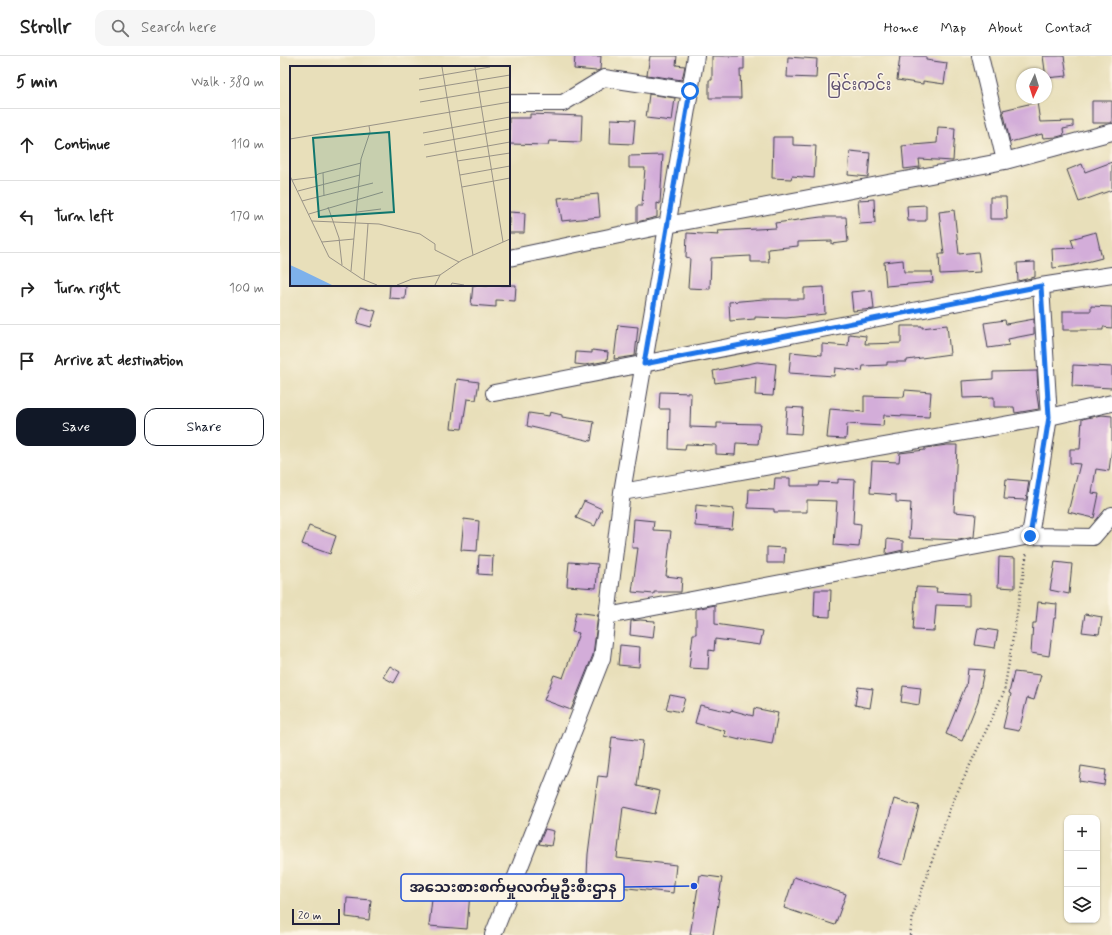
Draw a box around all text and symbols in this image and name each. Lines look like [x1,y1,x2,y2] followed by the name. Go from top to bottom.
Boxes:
[95,10,375,46] search box
[20,15,71,40] text: Strollr
[109,17,131,39] icon: search
[141,18,217,38] text: Search here
[884,19,918,37] text: Home
[940,19,966,37] text: Map
[988,19,1023,37] text: About
[1045,19,1092,37] text: Contact
[290,66,510,286] inset map
[1016,68,1052,104] north arrow
[16,71,58,93] text: 5 min
[827,73,891,98] district label: မြင်းကင်း
[191,74,264,91] text: Walk · 380 m
[681,82,699,100] route start
[16,134,38,156] icon: ahead
[54,135,110,155] text: Continue
[231,136,264,153] text: 110 m
[16,206,38,228] icon: left
[54,207,114,227] text: Turn left
[230,208,264,225] text: 170 m
[16,278,38,300] icon: right
[54,279,121,299] text: Turn right
[229,280,264,297] text: 100 m
[16,350,38,372] icon: arrive
[54,351,183,371] text: Arrive at destination
[16,408,136,446] button: Save
[144,408,264,446] button: Share
[1021,527,1039,545] route end
[1064,815,1100,923] map controls
[1064,815,1100,851] button: +
[1064,851,1100,887] button: −
[401,874,624,901] callout: အသေးစားစက်မှုလက်မှုဦးစီးဌာန
[409,877,617,899] text: အသေးစားစက်မှုလက်မှုဦးစီးဌာန
[1064,887,1100,923] button: layers
[292,907,340,926] scale bar
[298,909,321,923] text: 20 m

